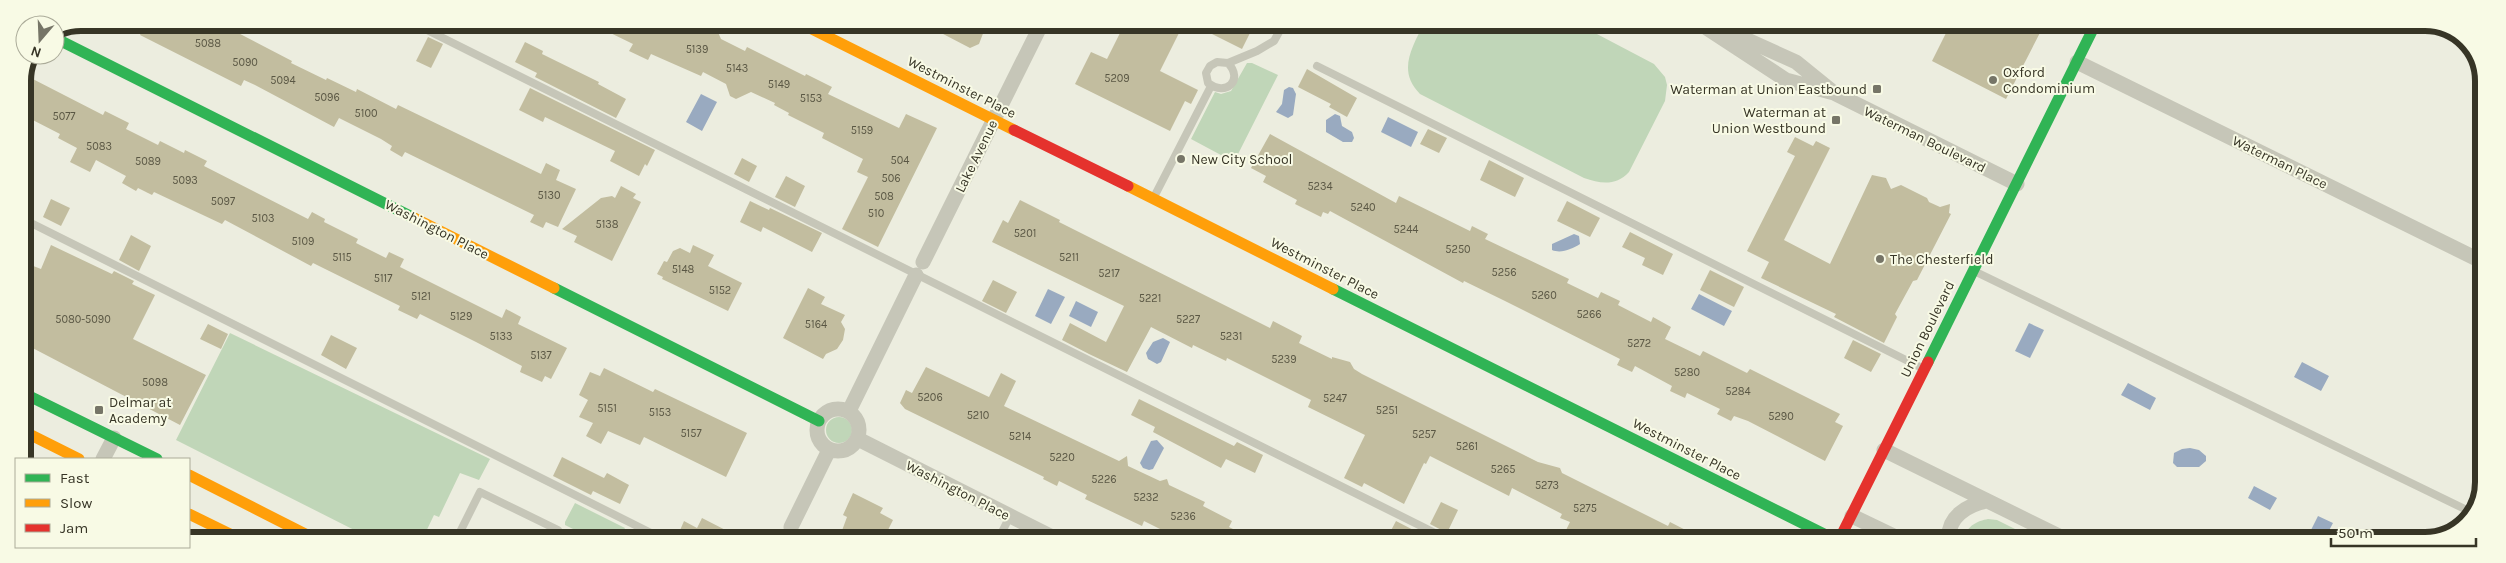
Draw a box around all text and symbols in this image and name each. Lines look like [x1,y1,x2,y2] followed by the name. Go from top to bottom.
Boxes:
[15,15,65,65] north arrow
[195,37,221,50] house number: 5088
[28,42,43,61] text: N
[686,43,708,56] house number: 5139
[905,53,1019,122] street label: Westminster Place
[232,56,258,69] house number: 5090
[726,62,748,75] house number: 5143
[2003,64,2095,97] place label: Oxford Condominium
[1104,72,1130,85] house number: 5209
[270,74,296,87] house number: 5094
[1987,74,1999,86] marker: Oxford Condominium
[768,78,790,91] house number: 5149
[1670,81,1867,98] place label: Waterman at Union Eastbound
[1871,83,1883,95] marker: Waterman at Union Eastbound
[314,91,340,104] house number: 5096
[800,92,822,105] house number: 5153
[1861,102,1989,176] street label: Waterman Boulevard
[1712,104,1826,137] place label: Waterman at Union Westbound
[355,107,377,120] house number: 5100
[52,110,76,123] house number: 5077
[1830,114,1842,126] marker: Waterman at Union Westbound
[952,117,1001,195] street label: Lake Avenue
[851,124,873,137] house number: 5159
[2229,132,2330,193] street label: Waterman Place
[86,140,112,153] house number: 5083
[1191,151,1292,168] place label: New City School
[1175,153,1187,165] marker: New City School
[891,154,909,167] house number: 504
[135,155,161,168] house number: 5089
[881,172,901,185] house number: 506
[172,174,198,187] house number: 5093
[1307,180,1333,193] house number: 5234
[538,189,560,202] house number: 5130
[874,190,894,203] house number: 508
[211,195,235,208] house number: 5097
[382,196,492,263] street label: Washington Place
[1350,201,1376,214] house number: 5240
[868,207,884,220] house number: 510
[252,212,274,225] house number: 5103
[595,218,619,231] house number: 5138
[1394,223,1418,236] house number: 5244
[1014,227,1036,240] house number: 5201
[1268,234,1382,303] street label: Westminster Place
[292,235,314,248] house number: 5109
[1445,243,1471,256] house number: 5250
[332,251,352,264] house number: 5115
[1059,251,1079,264] house number: 5211
[1890,251,1993,268] place label: The Chesterfield
[1874,253,1886,265] marker: The Chesterfield
[672,263,695,276] house number: 5148
[1491,266,1517,279] house number: 5256
[1098,267,1120,280] house number: 5217
[374,272,392,285] house number: 5117
[1897,278,1958,380] street label: Union Boulevard
[709,284,731,297] house number: 5152
[1531,289,1557,302] house number: 5260
[411,290,431,303] house number: 5121
[1139,292,1161,305] house number: 5221
[1576,308,1602,321] house number: 5266
[450,310,472,323] house number: 5129
[55,313,111,326] house number: 5080-5090
[1176,313,1200,326] house number: 5227
[805,318,827,331] house number: 5164
[490,330,512,343] house number: 5133
[1220,330,1242,343] house number: 5231
[1627,337,1651,350] house number: 5272
[530,349,552,362] house number: 5137
[1271,353,1297,366] house number: 5239
[1674,366,1700,379] house number: 5280
[142,376,168,389] house number: 5098
[1725,385,1751,398] house number: 5284
[917,391,943,404] house number: 5206
[1323,392,1347,405] house number: 5247
[109,394,172,427] place label: Delmar at Academy
[597,402,617,415] house number: 5151
[93,404,105,416] marker: Delmar at Academy
[1376,404,1398,417] house number: 5251
[649,406,671,419] house number: 5153
[967,409,989,422] house number: 5210
[1768,410,1794,423] house number: 5290
[1630,415,1744,484] street label: Westminster Place
[680,427,702,440] house number: 5157
[1412,428,1436,441] house number: 5257
[1009,430,1031,443] house number: 5214
[1456,440,1478,453] house number: 5261
[1049,451,1075,464] house number: 5220
[903,457,1013,524] street label: Washington Place
[15,458,190,548] legend
[1490,463,1516,476] house number: 5265
[60,469,90,487] text: Fast
[1091,473,1117,486] house number: 5226
[1535,479,1559,492] house number: 5273
[1133,491,1159,504] house number: 5232
[60,494,92,512] text: Slow
[1573,502,1597,515] house number: 5275
[1170,510,1196,523] house number: 5236
[2331,516,2476,548] scale bar
[60,519,88,537] text: Jam
[2338,524,2373,542] text: 50 m

